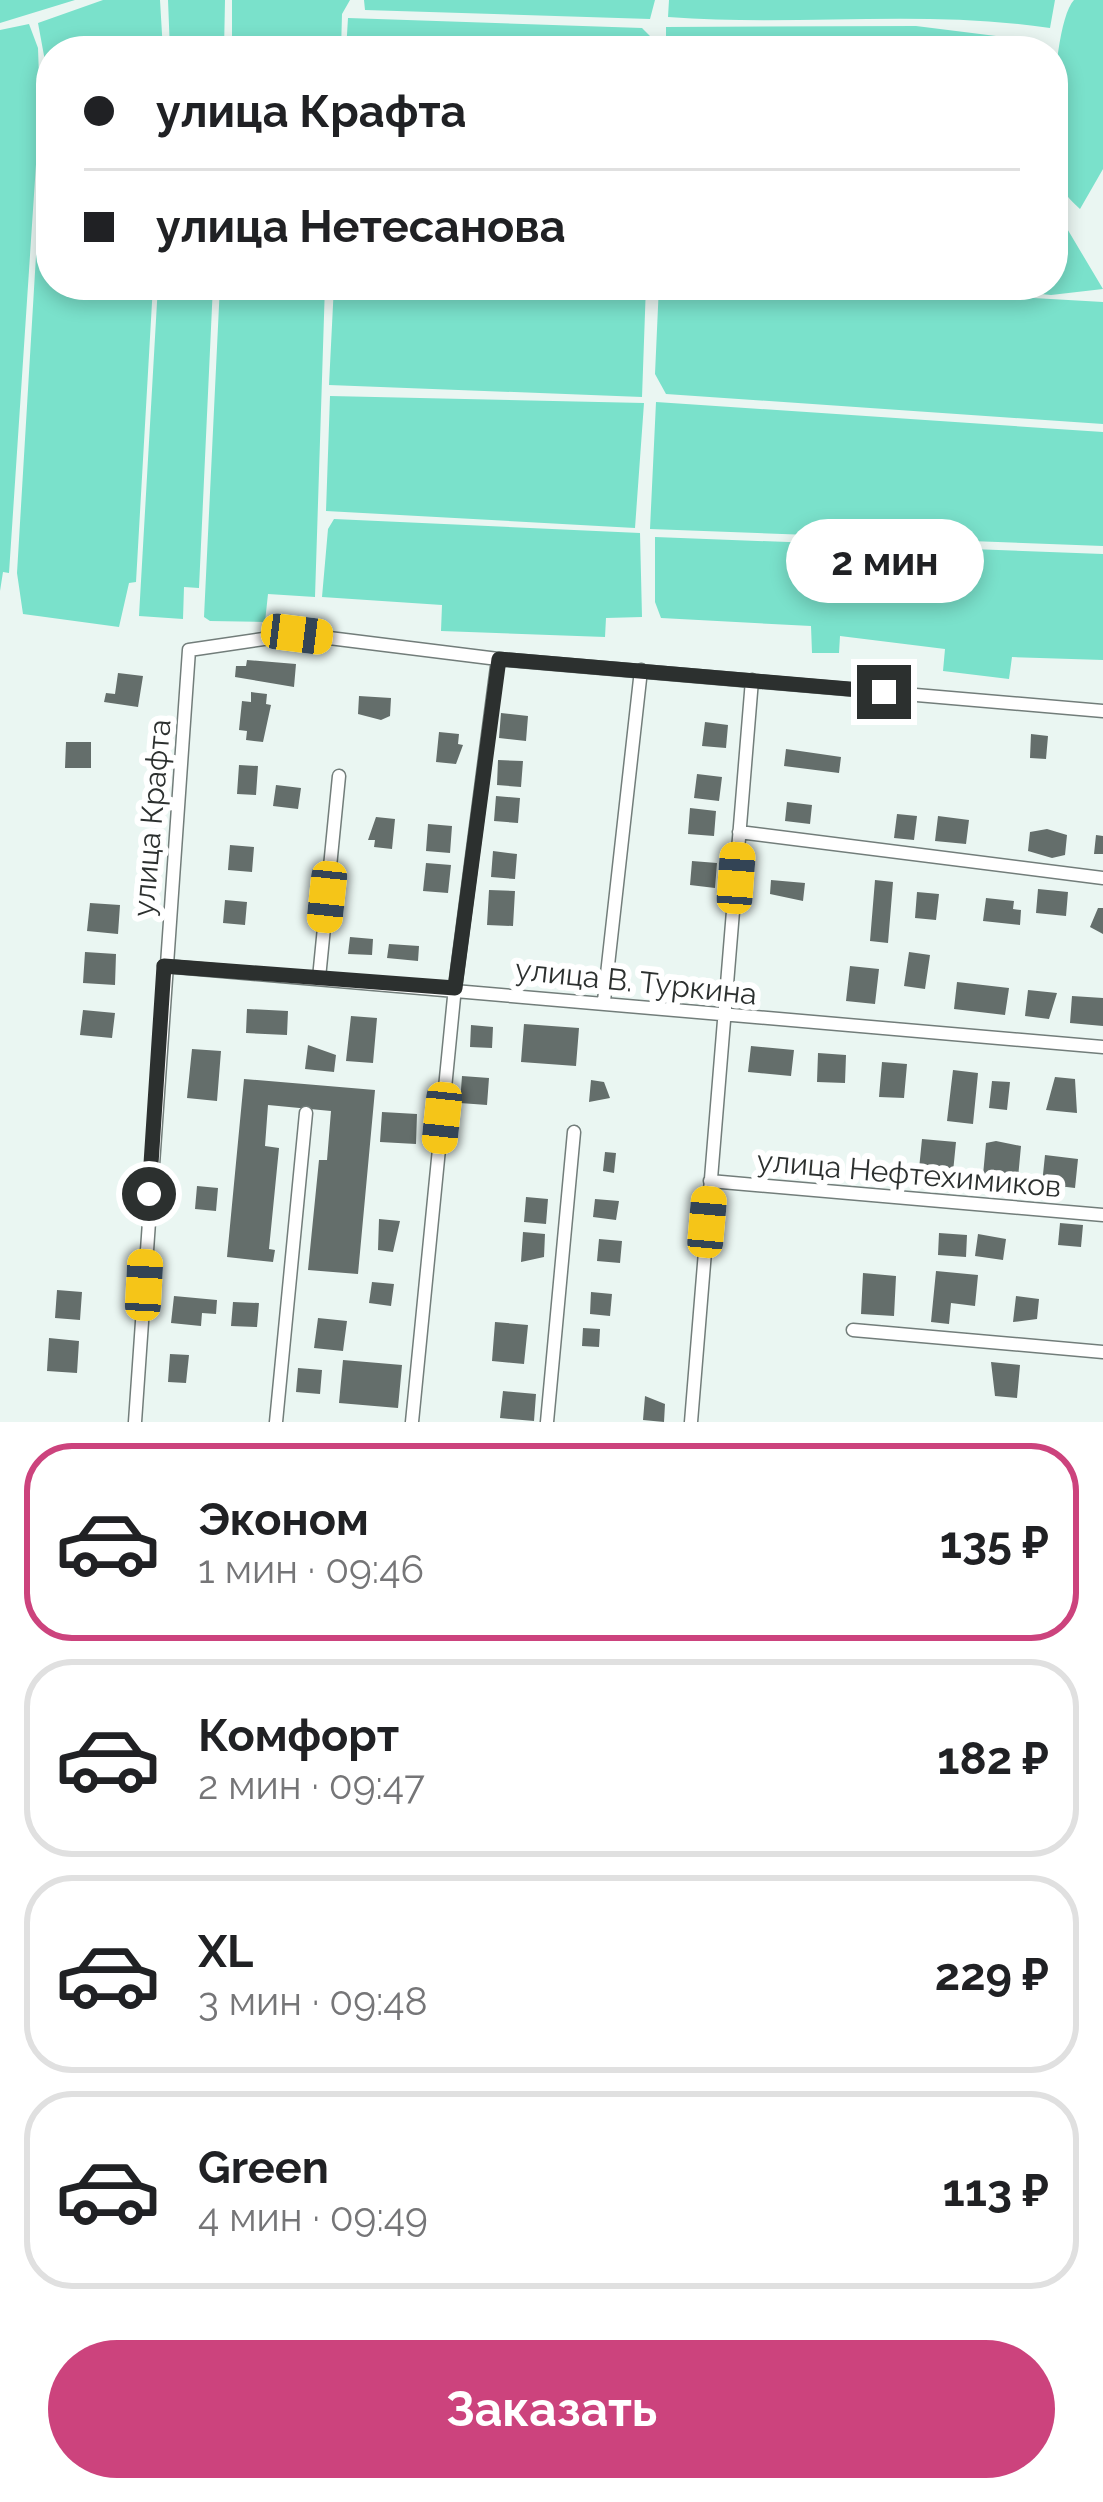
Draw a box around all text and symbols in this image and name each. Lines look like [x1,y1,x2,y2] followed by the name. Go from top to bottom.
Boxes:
[156,85,466,138] text: улица Крафта
[156,200,566,253] text: улица Нетесанова
[785,518,983,602] callout: 2 мин
[831,538,939,584] text: 2 мин
[259,612,335,656] car
[857,665,911,719] route end
[125,718,178,918] street label: улица Крафта
[716,841,756,915] car
[305,859,349,935] car
[513,951,759,1012] street label: улица В. Туркина
[420,1080,464,1156] car
[755,1143,1063,1204] street label: улица Нефтехимиков
[122,1167,176,1221] route start
[686,1185,728,1259] car
[124,1248,164,1322] car
[54,1488,162,1596] icon: car
[198,1493,369,1546] text: Эконом
[940,1516,1049,1569] text: 135 ₽
[198,1546,424,1592] text: 1 мин · 09:46
[54,1704,162,1812] icon: car
[198,1709,399,1762] text: Комфорт
[937,1732,1049,1785] text: 182 ₽
[198,1762,425,1808] text: 2 мин · 09:47
[54,1920,162,2028] icon: car
[198,1925,253,1978] text: XL
[935,1948,1049,2001] text: 229 ₽
[198,1978,428,2024] text: 3 мин · 09:48
[54,2136,162,2244] icon: car
[198,2141,329,2194] text: Green
[942,2164,1049,2217] text: 113 ₽
[198,2194,428,2240] text: 4 мин · 09:49
[48,2340,1055,2478] button: Заказать

